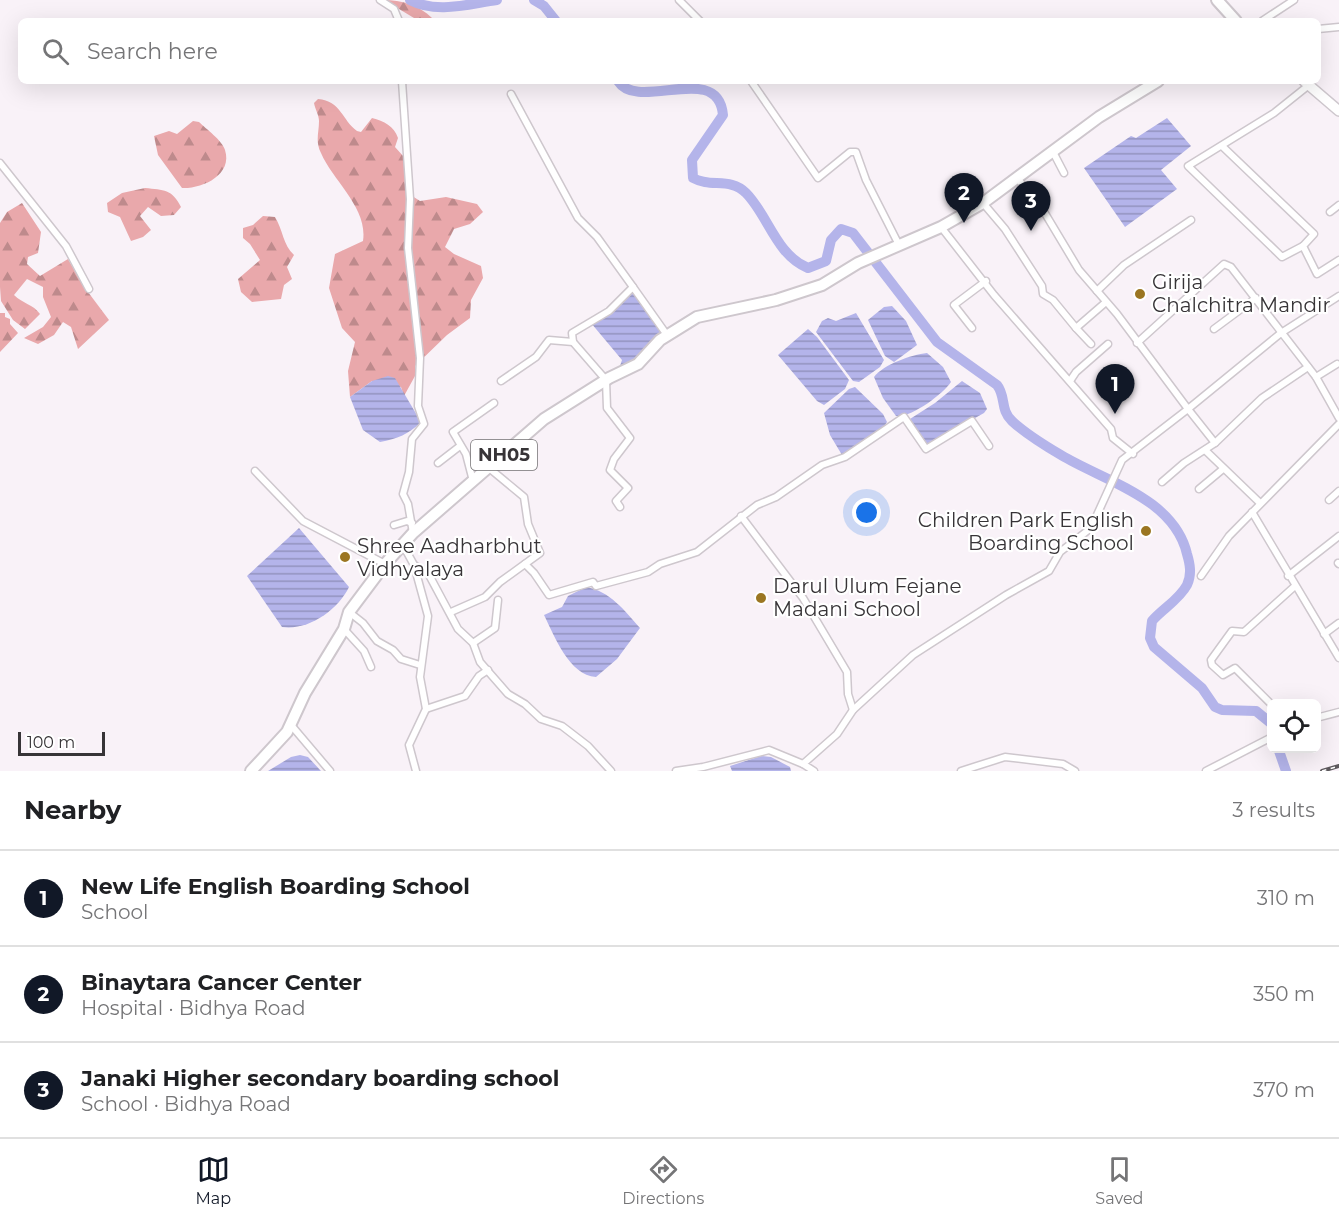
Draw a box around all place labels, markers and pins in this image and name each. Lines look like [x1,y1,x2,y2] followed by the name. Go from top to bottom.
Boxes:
[944,174,984,223] pin: 2
[1012,182,1050,231] pin: 3
[1152,270,1330,317] place label: Girija Chalchitra Mandir
[1133,287,1147,301] marker: Girija Chalchitra Mandir
[1096,364,1134,414] pin: 1
[918,508,1134,555] place label: Children Park English Boarding School
[1139,524,1153,538] marker: Children Park English Boarding School
[357,534,542,581] place label: Shree Aadharbhut Vidhyalaya
[338,550,352,564] marker: Shree Aadharbhut Vidhyalaya
[773,574,962,621] place label: Darul Ulum Fejane Madani School
[754,591,768,605] marker: Darul Ulum Fejane Madani School

